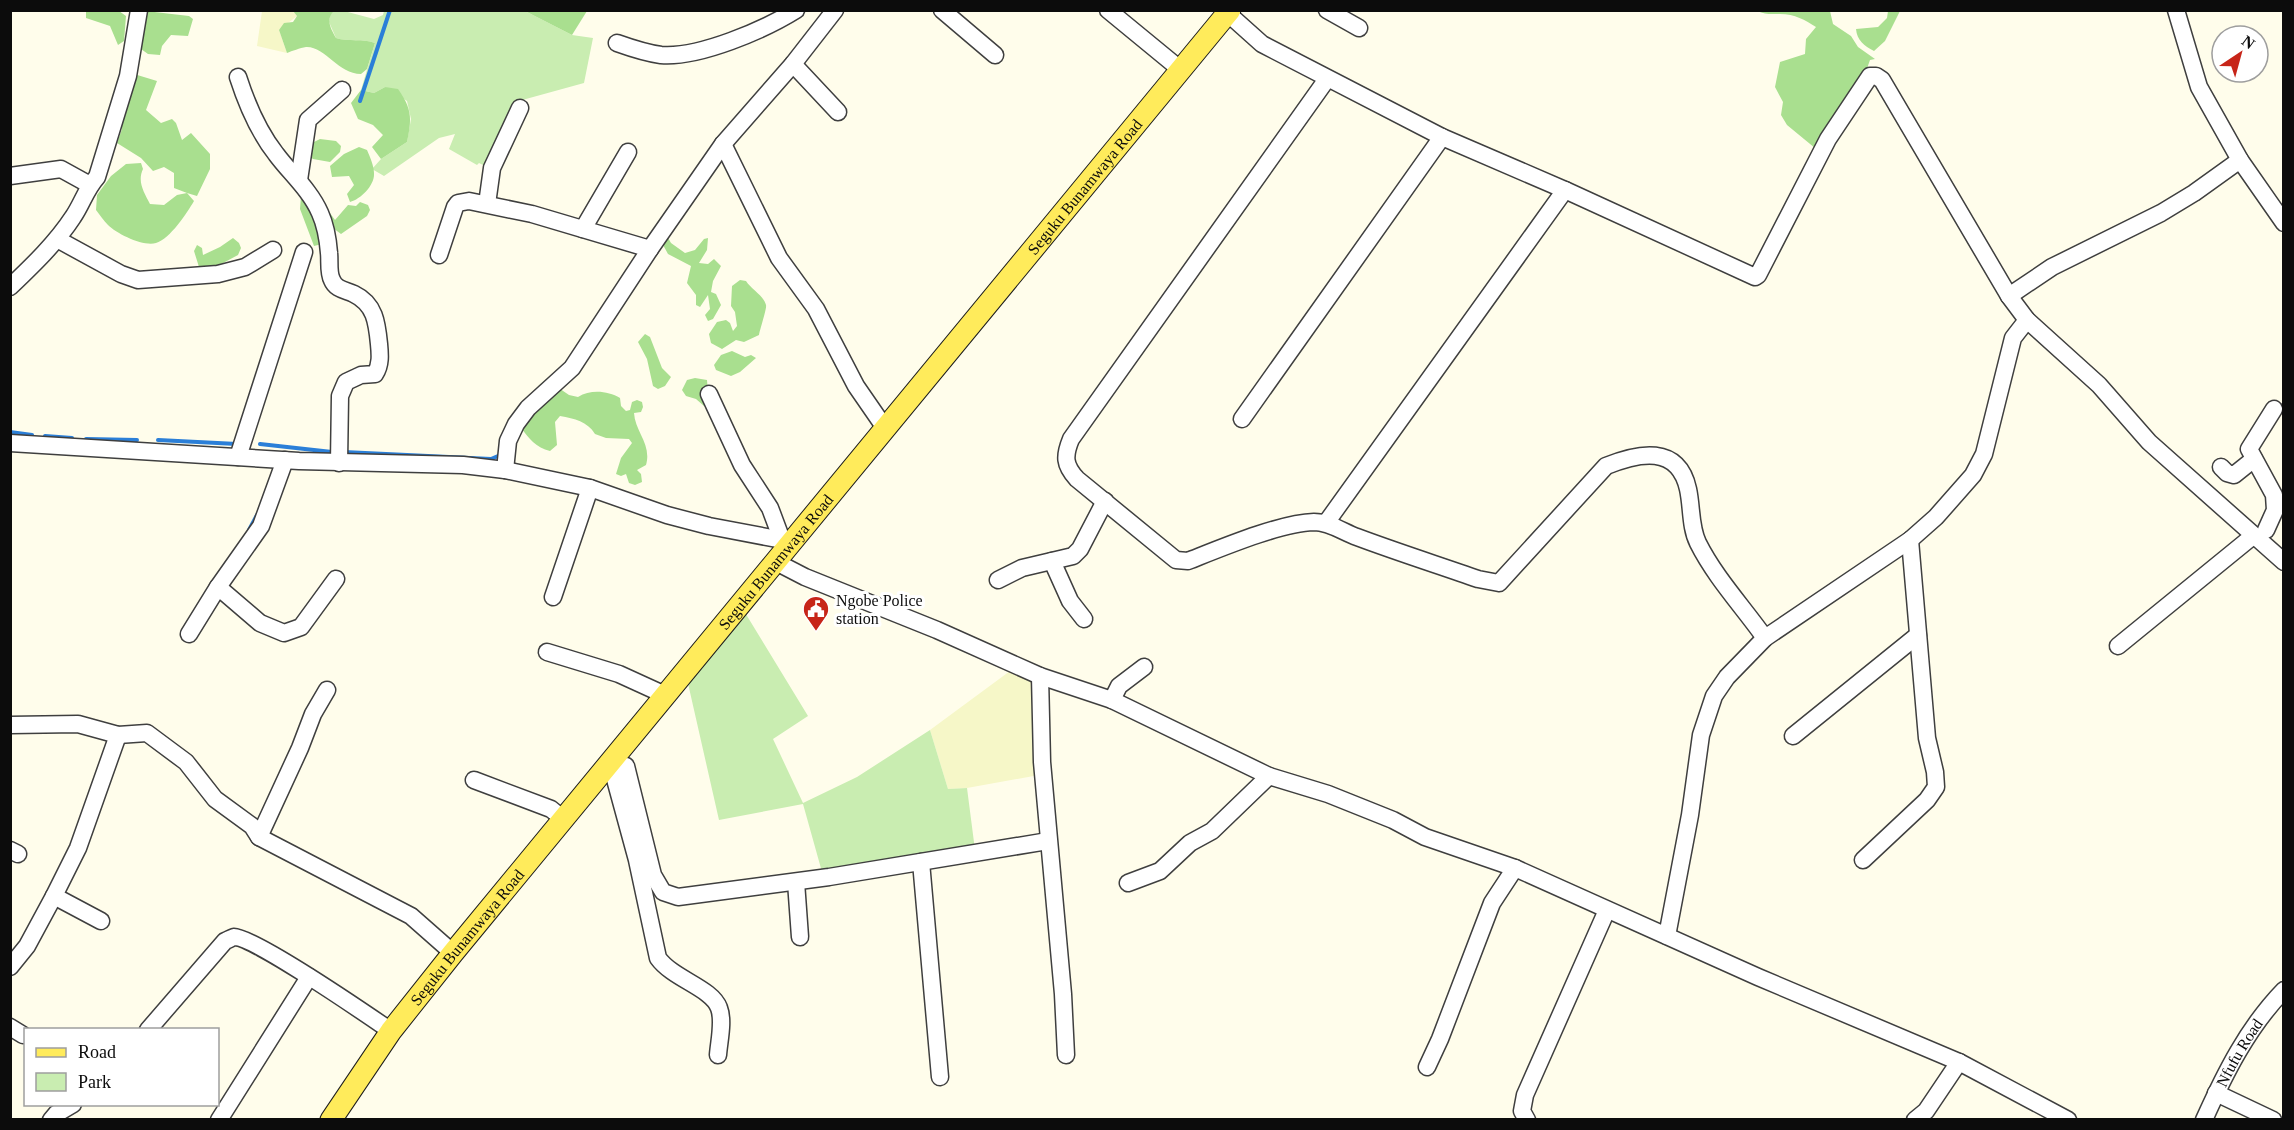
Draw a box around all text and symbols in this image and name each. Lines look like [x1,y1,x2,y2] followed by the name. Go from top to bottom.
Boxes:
[2210,24,2270,84] north arrow
[2239,32,2259,53] text: N
[1024,116,1145,258] street label: Seguku Bunamwaya Road
[715,491,836,633] street label: Seguku Bunamwaya Road
[836,592,923,627] place label: Ngobe Police station
[801,594,831,632] public building icon: Ngobe Police station
[407,866,527,1008] street label: Seguku Bunamwaya Road
[2212,1015,2266,1089] street label: Nfufu Road
[24,1028,219,1106] legend
[78,1042,116,1062] text: Road
[78,1072,111,1092] text: Park

